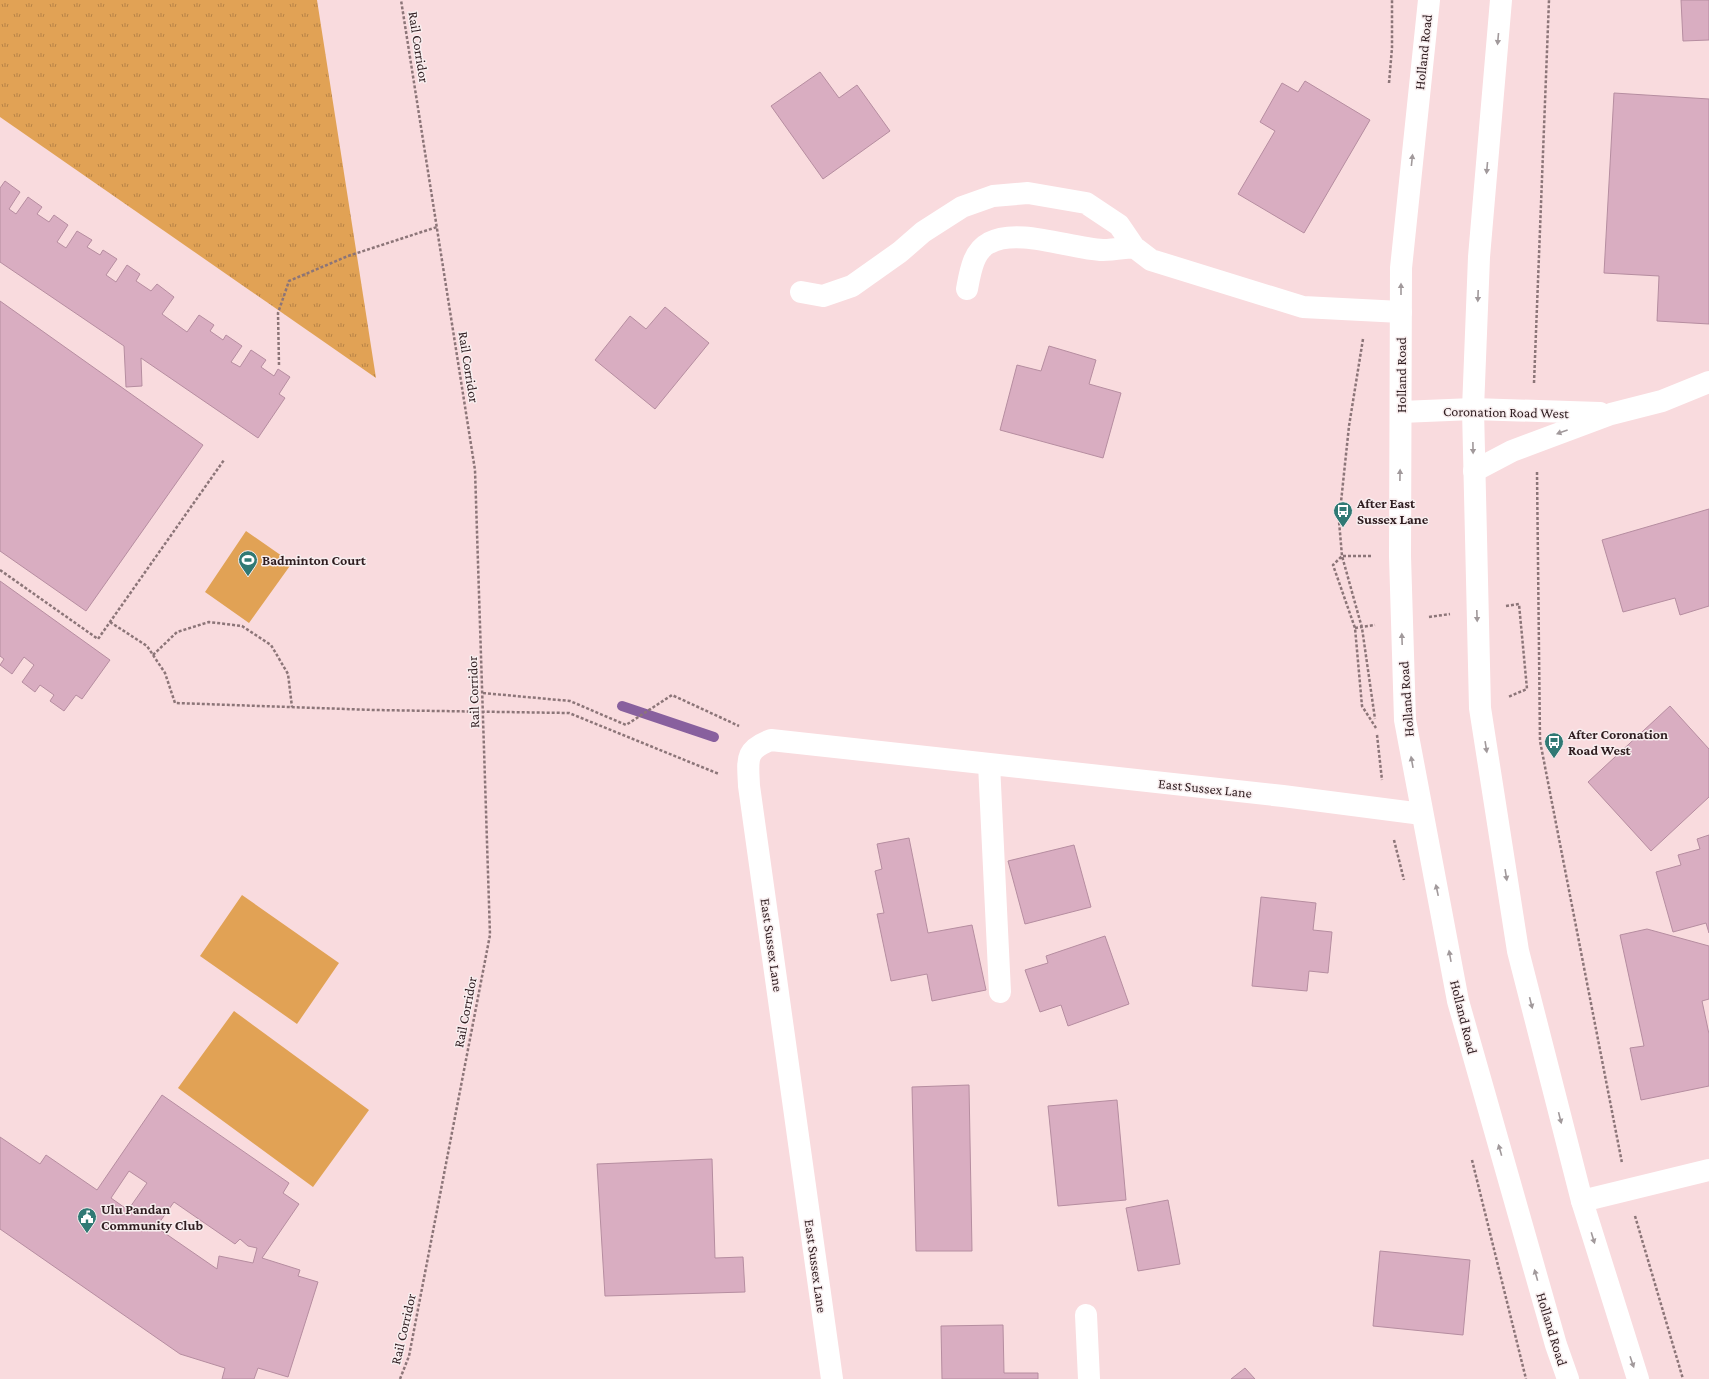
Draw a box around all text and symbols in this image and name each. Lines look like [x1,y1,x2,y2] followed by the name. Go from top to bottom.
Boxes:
[405,10,433,84] street label: Rail Corridor
[1411,13,1435,91] street label: Holland Road
[1495,33,1501,45] one-way arrow
[1409,154,1415,166] one-way arrow
[1483,162,1490,174] one-way arrow
[1398,282,1404,295] one-way arrow
[1474,290,1481,302] one-way arrow
[455,330,483,404] street label: Rail Corridor
[1393,336,1409,413] street label: Holland Road
[1443,403,1569,421] street label: Coronation Road West
[1555,430,1567,436] one-way arrow
[1470,442,1476,455] one-way arrow
[1397,468,1403,481] one-way arrow
[1356,495,1429,527] place label: After East Sussex Lane
[1332,500,1354,528] bus stop icon: After East Sussex Lane
[237,549,259,577] sports icon: Badminton Court
[262,552,367,568] place label: Badminton Court
[1473,610,1480,622] one-way arrow
[1399,632,1405,645] one-way arrow
[464,656,482,728] street label: Rail Corridor
[1395,660,1417,737] street label: Holland Road
[1567,726,1668,758] place label: After Coronation Road West
[1543,731,1565,759] bus stop icon: After Coronation Road West
[1483,741,1489,753] one-way arrow
[1409,756,1415,769] one-way arrow
[1157,775,1253,801] street label: East Sussex Lane
[1503,869,1509,881] one-way arrow
[1434,884,1440,896] one-way arrow
[758,897,786,993] street label: East Sussex Lane
[1447,950,1453,963] one-way arrow
[450,975,480,1049] street label: Rail Corridor
[1447,978,1481,1056] street label: Holland Road
[1528,997,1534,1009] one-way arrow
[1558,1112,1564,1125] one-way arrow
[1497,1143,1503,1155] one-way arrow
[101,1201,203,1233] place label: Ulu Pandan Community Club
[76,1206,98,1234] public building icon: Ulu Pandan Community Club
[802,1218,830,1314] street label: East Sussex Lane
[1590,1233,1596,1245] one-way arrow
[1533,1268,1539,1280] one-way arrow
[1533,1290,1571,1368] street label: Holland Road
[387,1292,419,1366] street label: Rail Corridor
[1629,1357,1635,1369] one-way arrow

